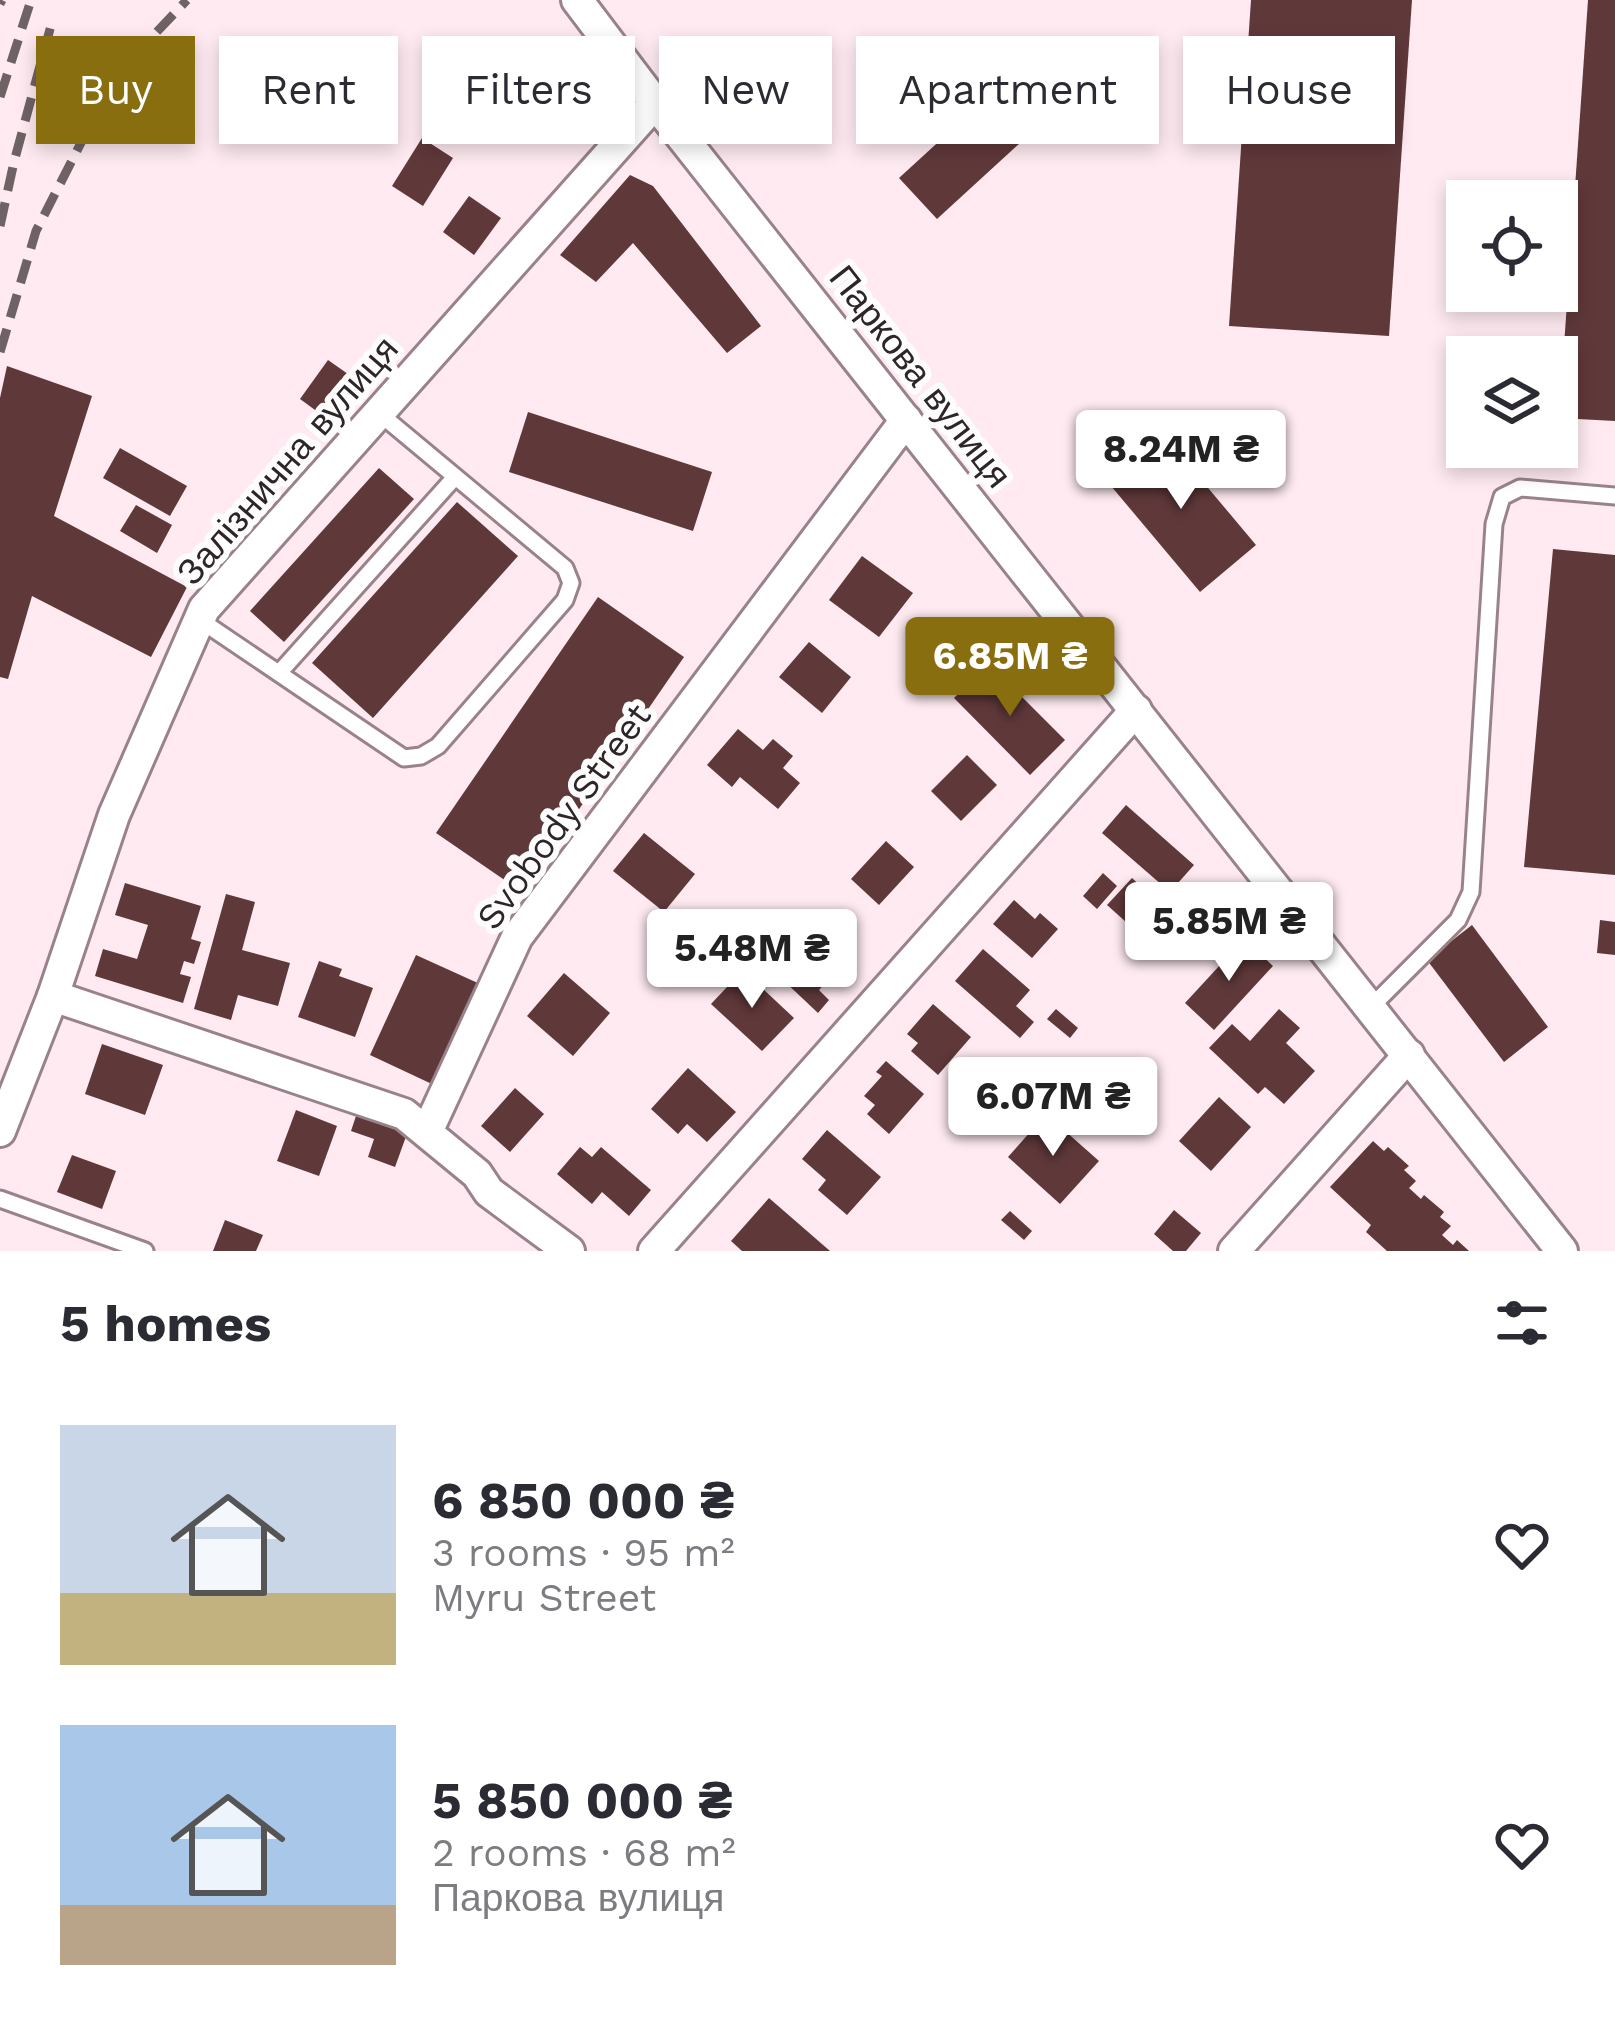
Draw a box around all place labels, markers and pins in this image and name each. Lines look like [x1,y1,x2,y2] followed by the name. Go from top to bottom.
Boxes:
[1070,410,1292,512] pin: 8.24M ₴
[899,617,1121,719] pin: 6.85M ₴
[1118,882,1340,984] pin: 5.85M ₴
[641,909,863,1011] pin: 5.48M ₴
[942,1057,1164,1159] pin: 6.07M ₴

